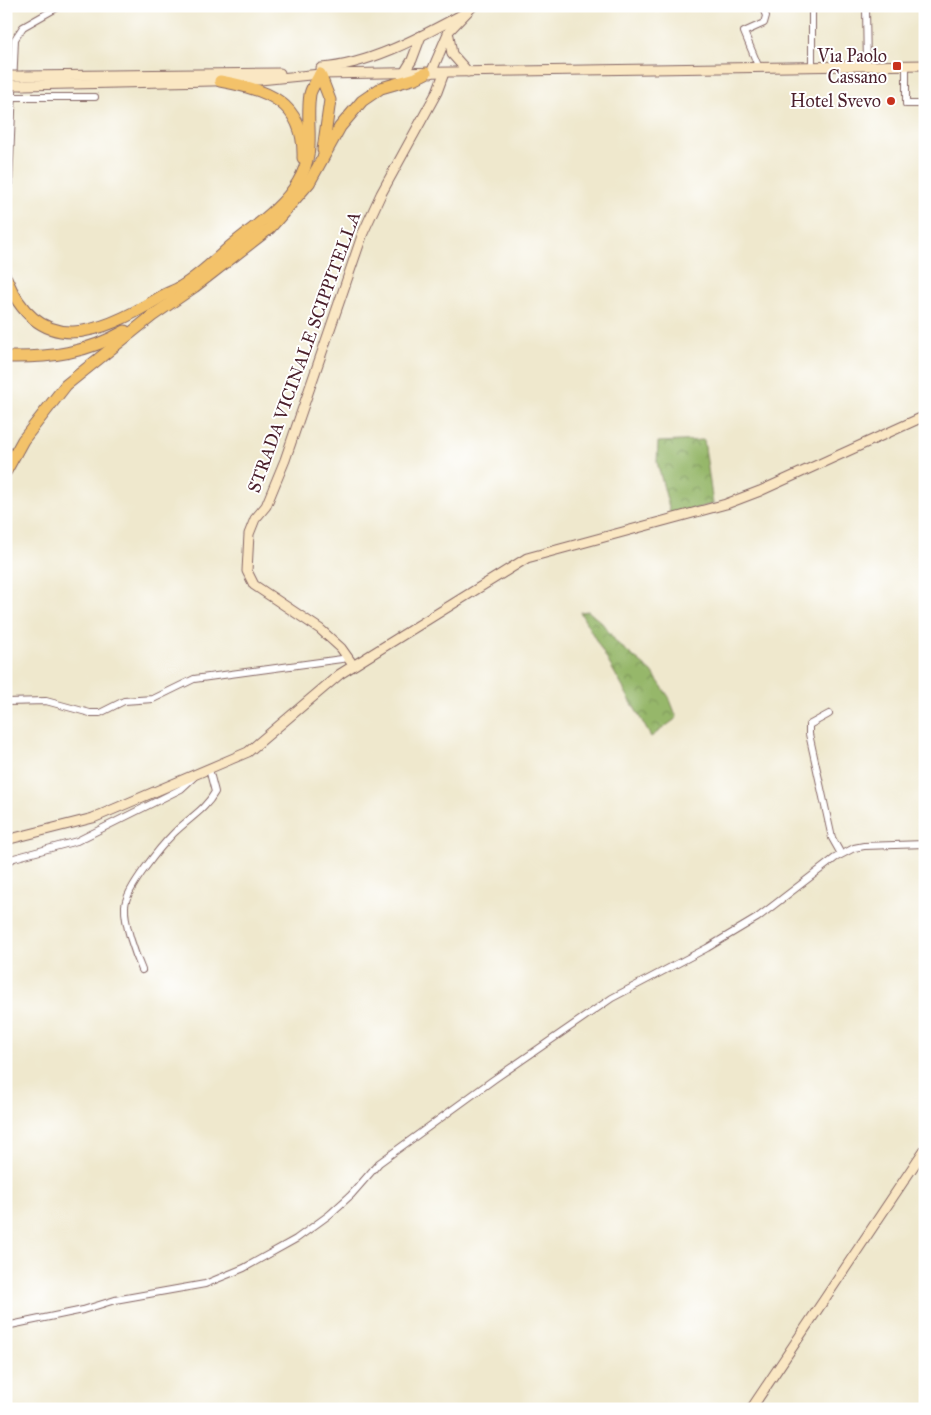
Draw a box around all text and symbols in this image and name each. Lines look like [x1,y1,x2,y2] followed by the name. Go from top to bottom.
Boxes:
[816,45,887,88] place label: Via Paolo Cassano
[891,60,903,72] marker: Via Paolo Cassano
[790,90,881,112] place label: Hotel Svevo
[885,95,897,107] marker: Hotel Svevo
[243,208,365,496] street label: STRADA VICINALE SCIPPITELLA

